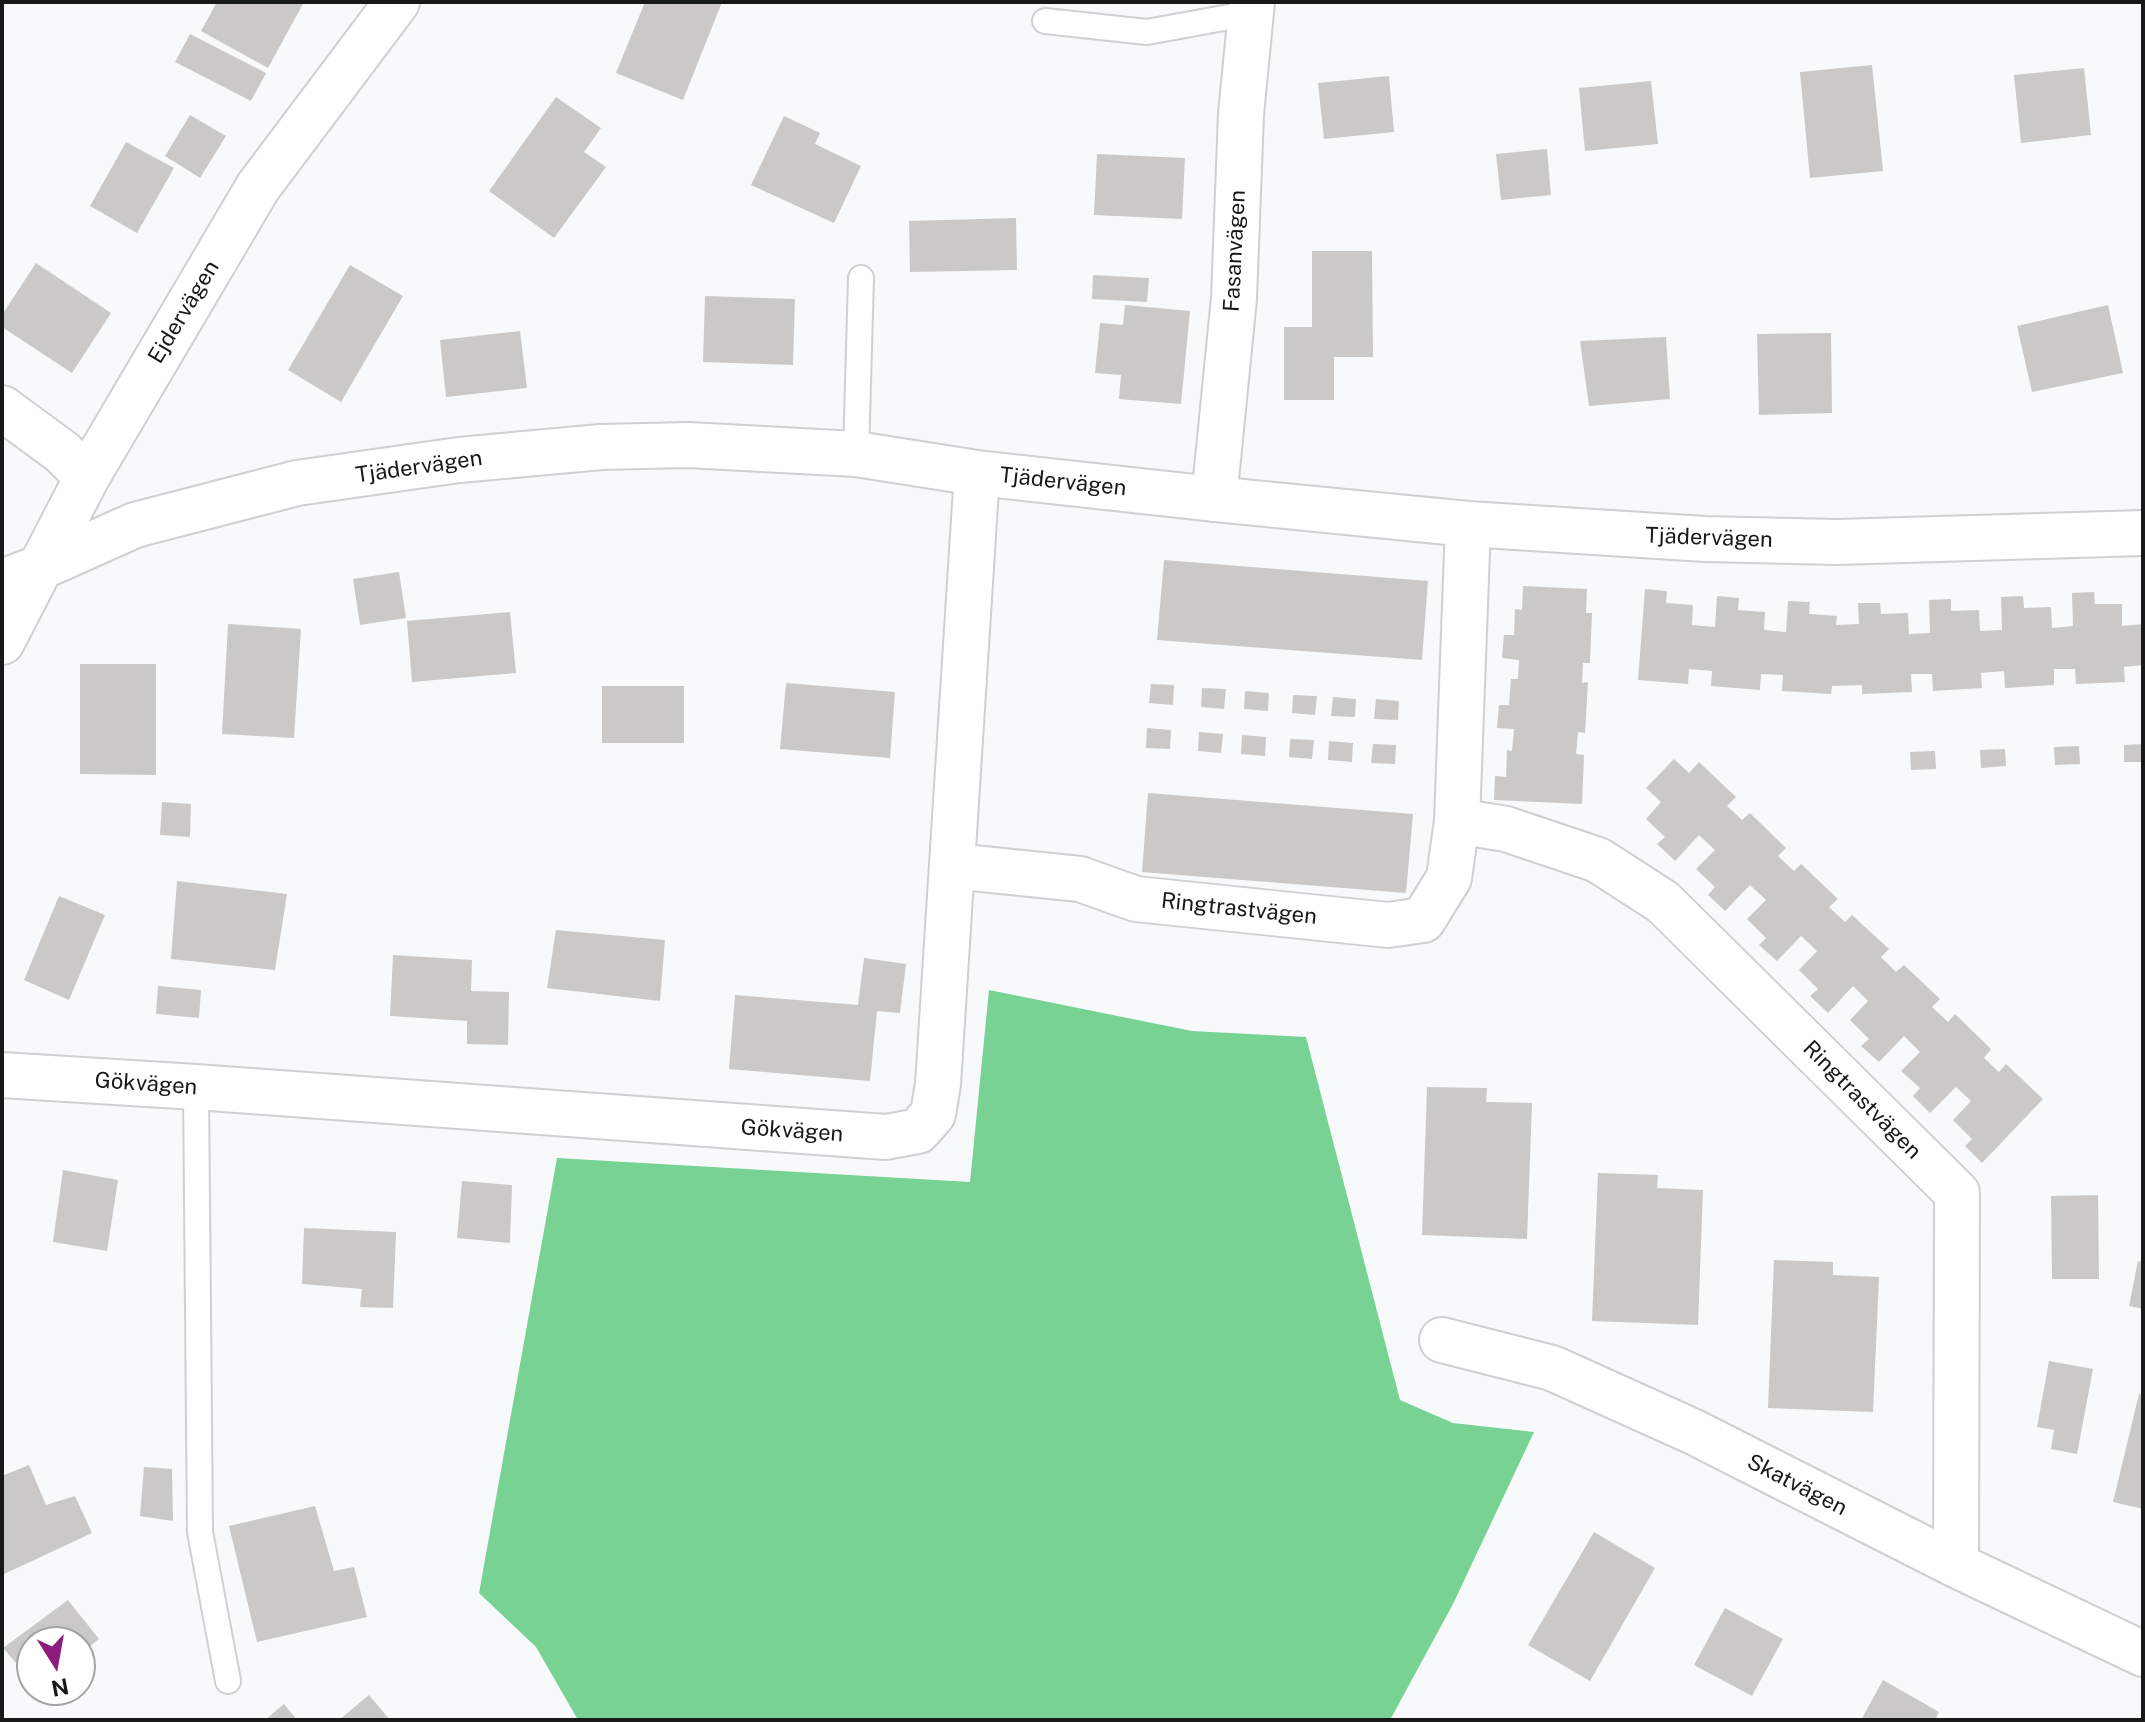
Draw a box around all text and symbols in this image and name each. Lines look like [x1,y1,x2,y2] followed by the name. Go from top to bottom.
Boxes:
[1219,189,1251,313] street label: Fasanvägen
[143,256,225,368] street label: Ejdervägen
[354,445,484,489] street label: Tjädervägen
[998,462,1128,502] street label: Tjädervägen
[1645,523,1773,553] street label: Tjädervägen
[1160,888,1318,930] street label: Ringtrastvägen
[1797,1035,1927,1165] street label: Ringtrastvägen
[94,1067,198,1101] street label: Gökvägen
[740,1114,844,1148] street label: Gökvägen
[1743,1449,1851,1521] street label: Skatvägen
[16,1626,96,1706] north arrow
[49,1673,71,1702] text: N

